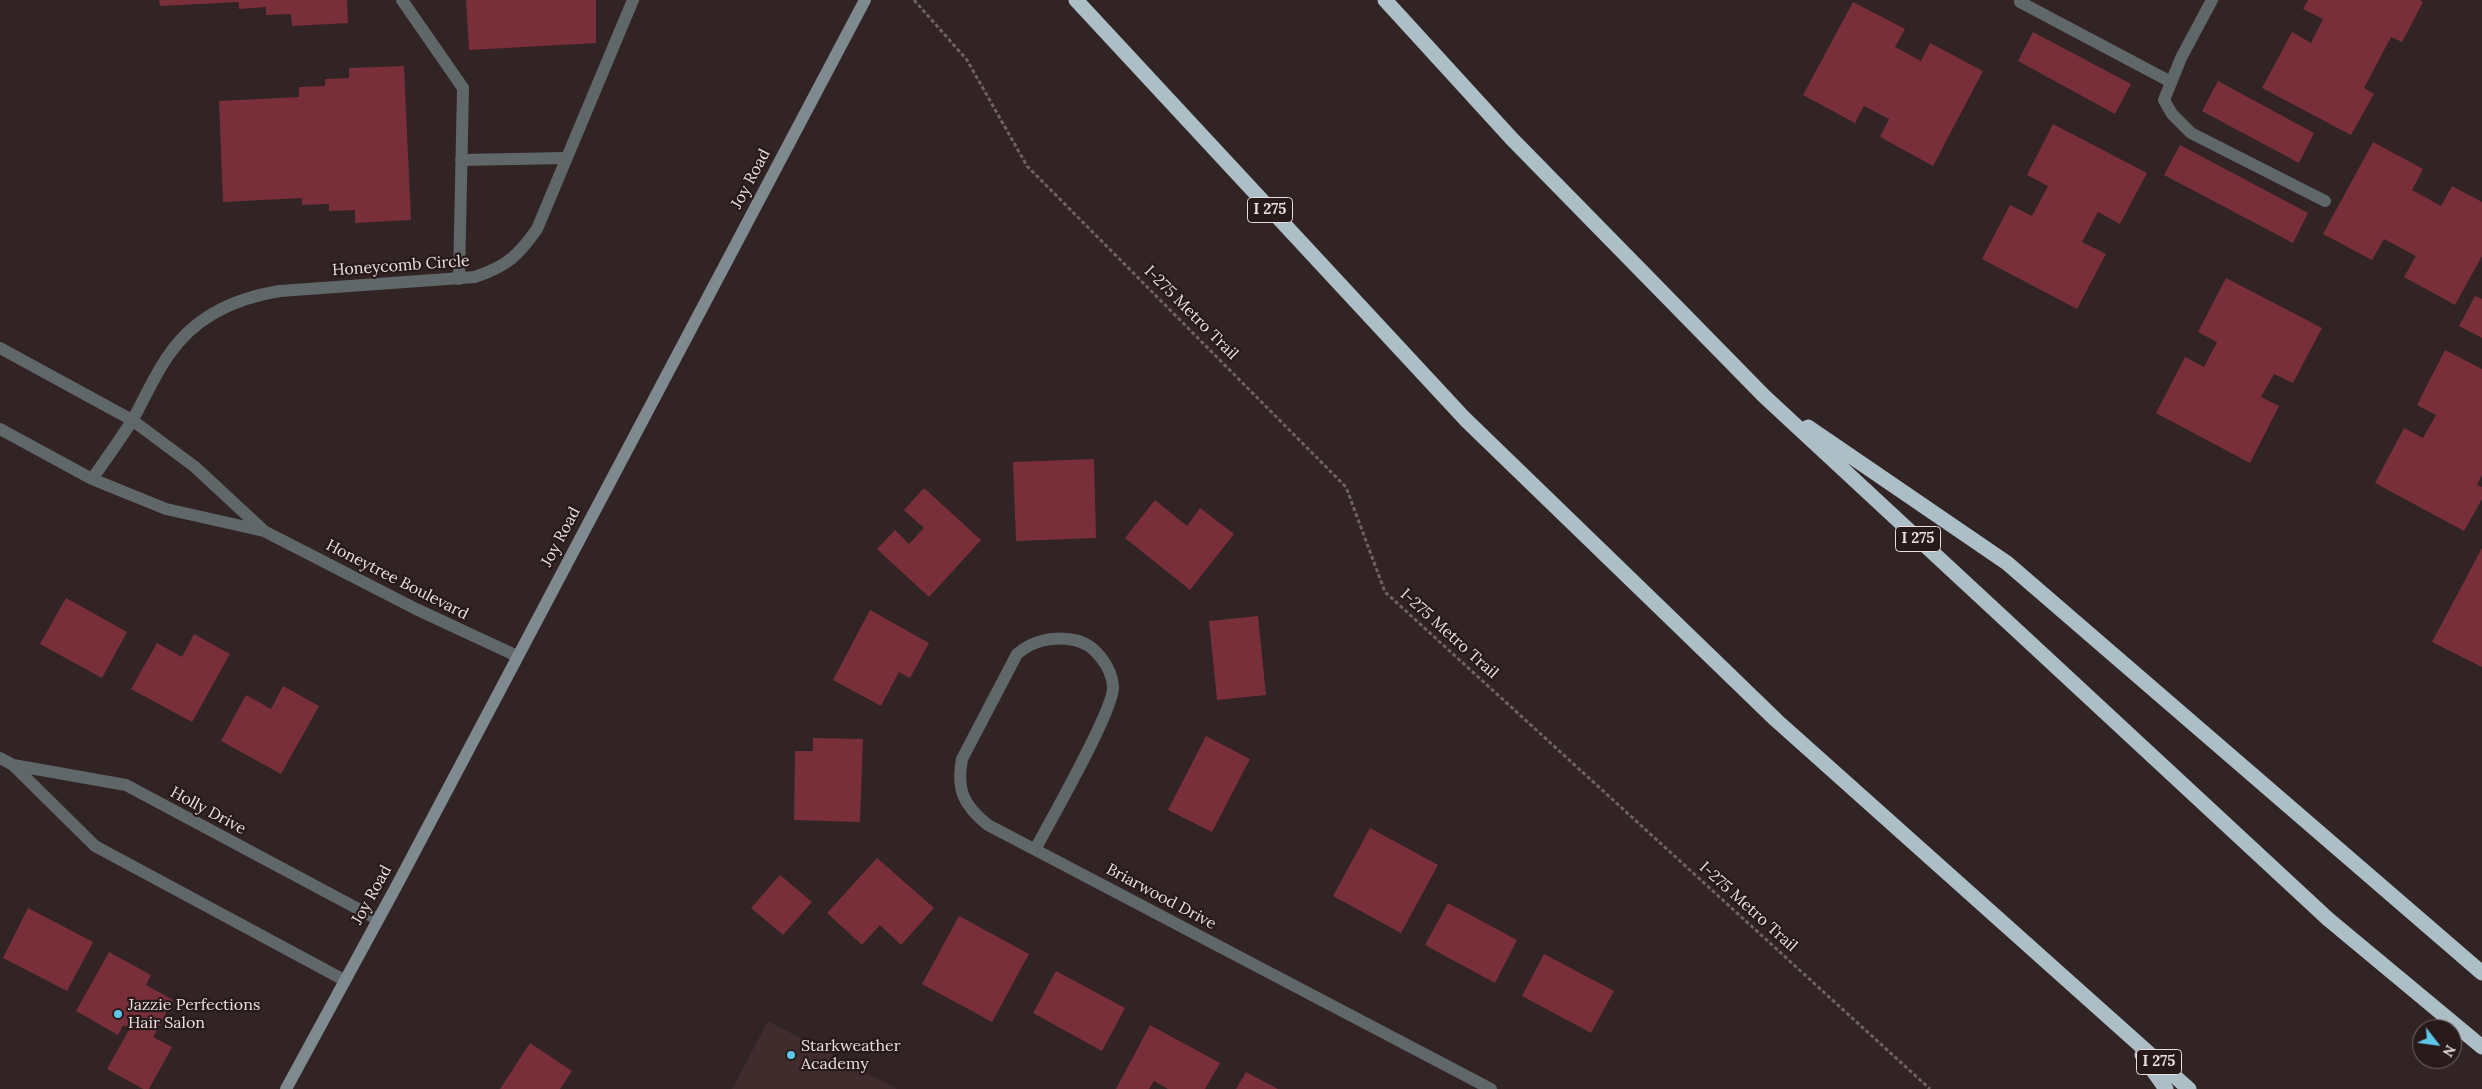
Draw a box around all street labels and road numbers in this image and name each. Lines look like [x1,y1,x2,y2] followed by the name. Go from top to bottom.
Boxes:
[727,146,775,212] street label: Joy Road
[1248,198,1292,222] road number: I 275
[332,252,470,280] street label: Honeycomb Circle
[1140,262,1242,364] street label: I-275 Metro Trail
[537,504,585,570] street label: Joy Road
[1896,526,1940,552] road number: I 275
[323,536,471,624] street label: Honeytree Boulevard
[1396,585,1502,683] street label: I-275 Metro Trail
[167,783,249,839] street label: Holly Drive
[1695,858,1801,956] street label: I-275 Metro Trail
[1103,860,1219,934] street label: Briarwood Drive
[348,862,396,928] street label: Joy Road
[2136,1050,2182,1074] road number: I 275

